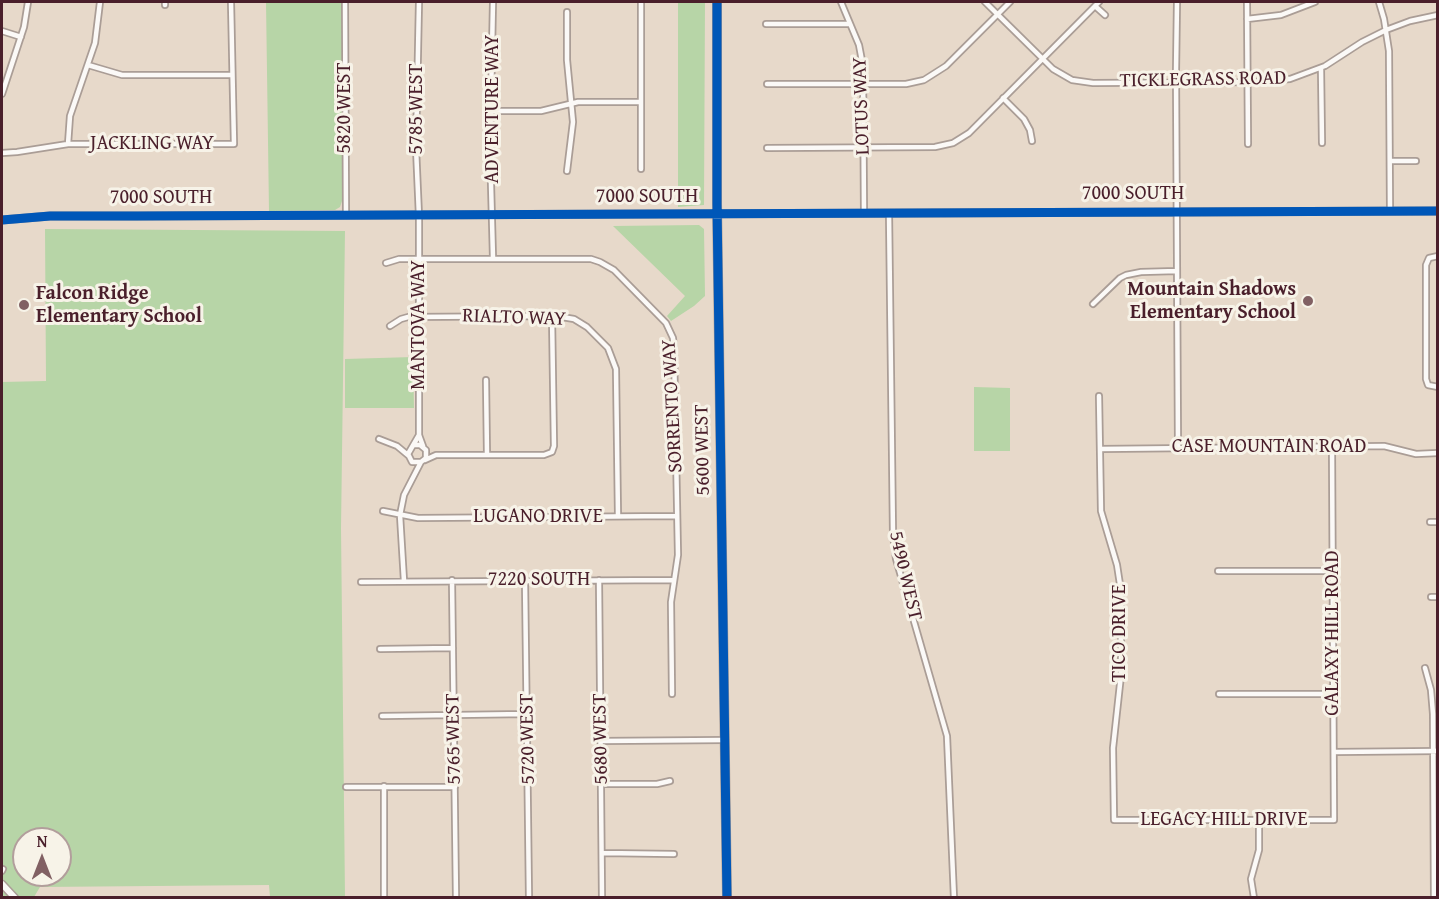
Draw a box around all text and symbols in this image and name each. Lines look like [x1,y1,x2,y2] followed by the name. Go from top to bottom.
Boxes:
[481,34,505,184] street label: ADVENTURE WAY
[848,56,876,156] street label: LOTUS WAY
[333,62,357,154] street label: 5820 WEST
[405,63,429,155] street label: 5785 WEST
[1119,67,1287,93] street label: TICKLEGRASS ROAD
[90,132,214,156] street label: JACKLING WAY
[1082,182,1184,206] street label: 7000 SOUTH
[596,185,698,209] street label: 7000 SOUTH
[110,186,212,210] street label: 7000 SOUTH
[407,260,431,390] street label: MANTOVA WAY
[1127,278,1296,325] place label: Mountain Shadows Elementary School
[36,282,202,329] place label: Falcon Ridge Elementary School
[1301,294,1315,308] marker: Mountain Shadows Elementary School
[17,298,31,312] marker: Falcon Ridge Elementary School
[462,304,566,332] street label: RIALTO WAY
[658,339,688,473] street label: SORRENTO WAY
[690,404,716,496] street label: 5600 WEST
[1172,435,1366,459] street label: CASE MOUNTAIN ROAD
[473,505,603,529] street label: LUGANO DRIVE
[883,529,927,623] street label: 5490 WEST
[1321,550,1345,716] street label: GALAXY HILL ROAD
[488,568,590,592] street label: 7220 SOUTH
[1108,584,1132,682] street label: TICO DRIVE
[441,693,467,785] street label: 5765 WEST
[515,693,541,785] street label: 5720 WEST
[588,693,614,785] street label: 5680 WEST
[1140,808,1308,832] street label: LEGACY HILL DRIVE
[12,827,72,887] north arrow
[37,829,47,853] text: N

